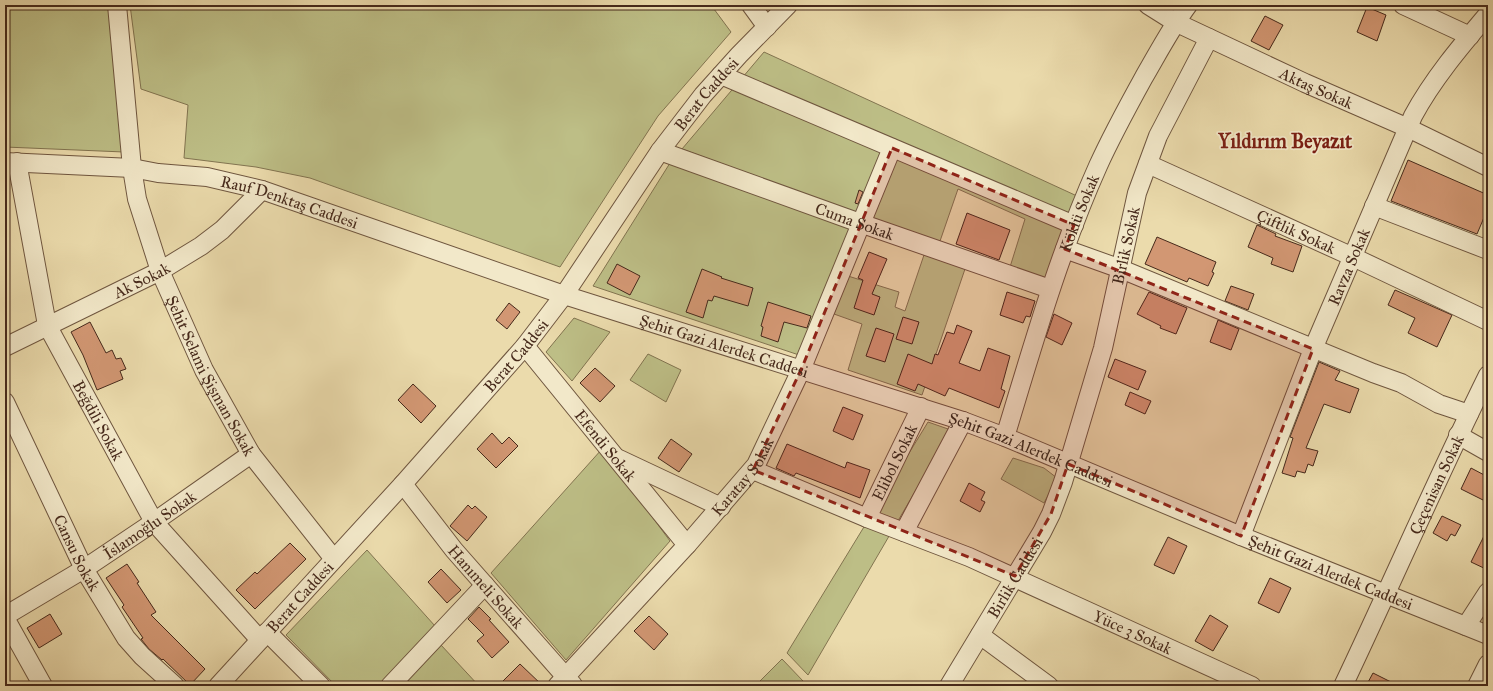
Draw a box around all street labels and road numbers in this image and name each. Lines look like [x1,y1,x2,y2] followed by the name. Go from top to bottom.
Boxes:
[670,53,743,134] street label: Berat Caddesi
[1276,63,1357,113] street label: Aktaş Sokak
[219,171,361,232] street label: Rauf Denktaş Caddesi
[1055,171,1103,254] street label: Köklü Sokak
[813,198,897,244] street label: Cuma Sokak
[1108,204,1143,286] street label: Birlik Sokak
[1254,205,1340,258] street label: Çiftlik Sokak
[1323,225,1374,308] street label: Ravza Sokak
[109,258,174,302] street label: Ak Sokak
[163,292,260,459] street label: Şehit Selami Şişman Sokak
[638,310,811,381] street label: Şehit Gazi Alerdek Caddesi
[479,315,552,396] street label: Berat Caddesi
[69,377,128,464] street label: Beğdili Sokak
[571,406,641,485] street label: Efendi Sokak
[946,408,1117,491] street label: Şehit Gazi Alerdek Caddesi
[867,420,921,504] street label: Elibol Sokak
[1405,431,1468,537] street label: Çeçenisan Sokak
[707,434,777,520] street label: Karatay Sokak
[99,486,200,563] street label: İslamoğlu Sokak
[50,511,105,595] street label: Cansu Sokak
[1246,530,1416,614] street label: Şehit Gazi Alerdek Caddesi
[983,533,1047,621] street label: Birlik Caddesi
[444,541,528,632] street label: Hanımeli Sokak
[262,557,337,636] street label: Berat Caddesi
[1091,606,1176,658] street label: Yüce 3 Sokak

